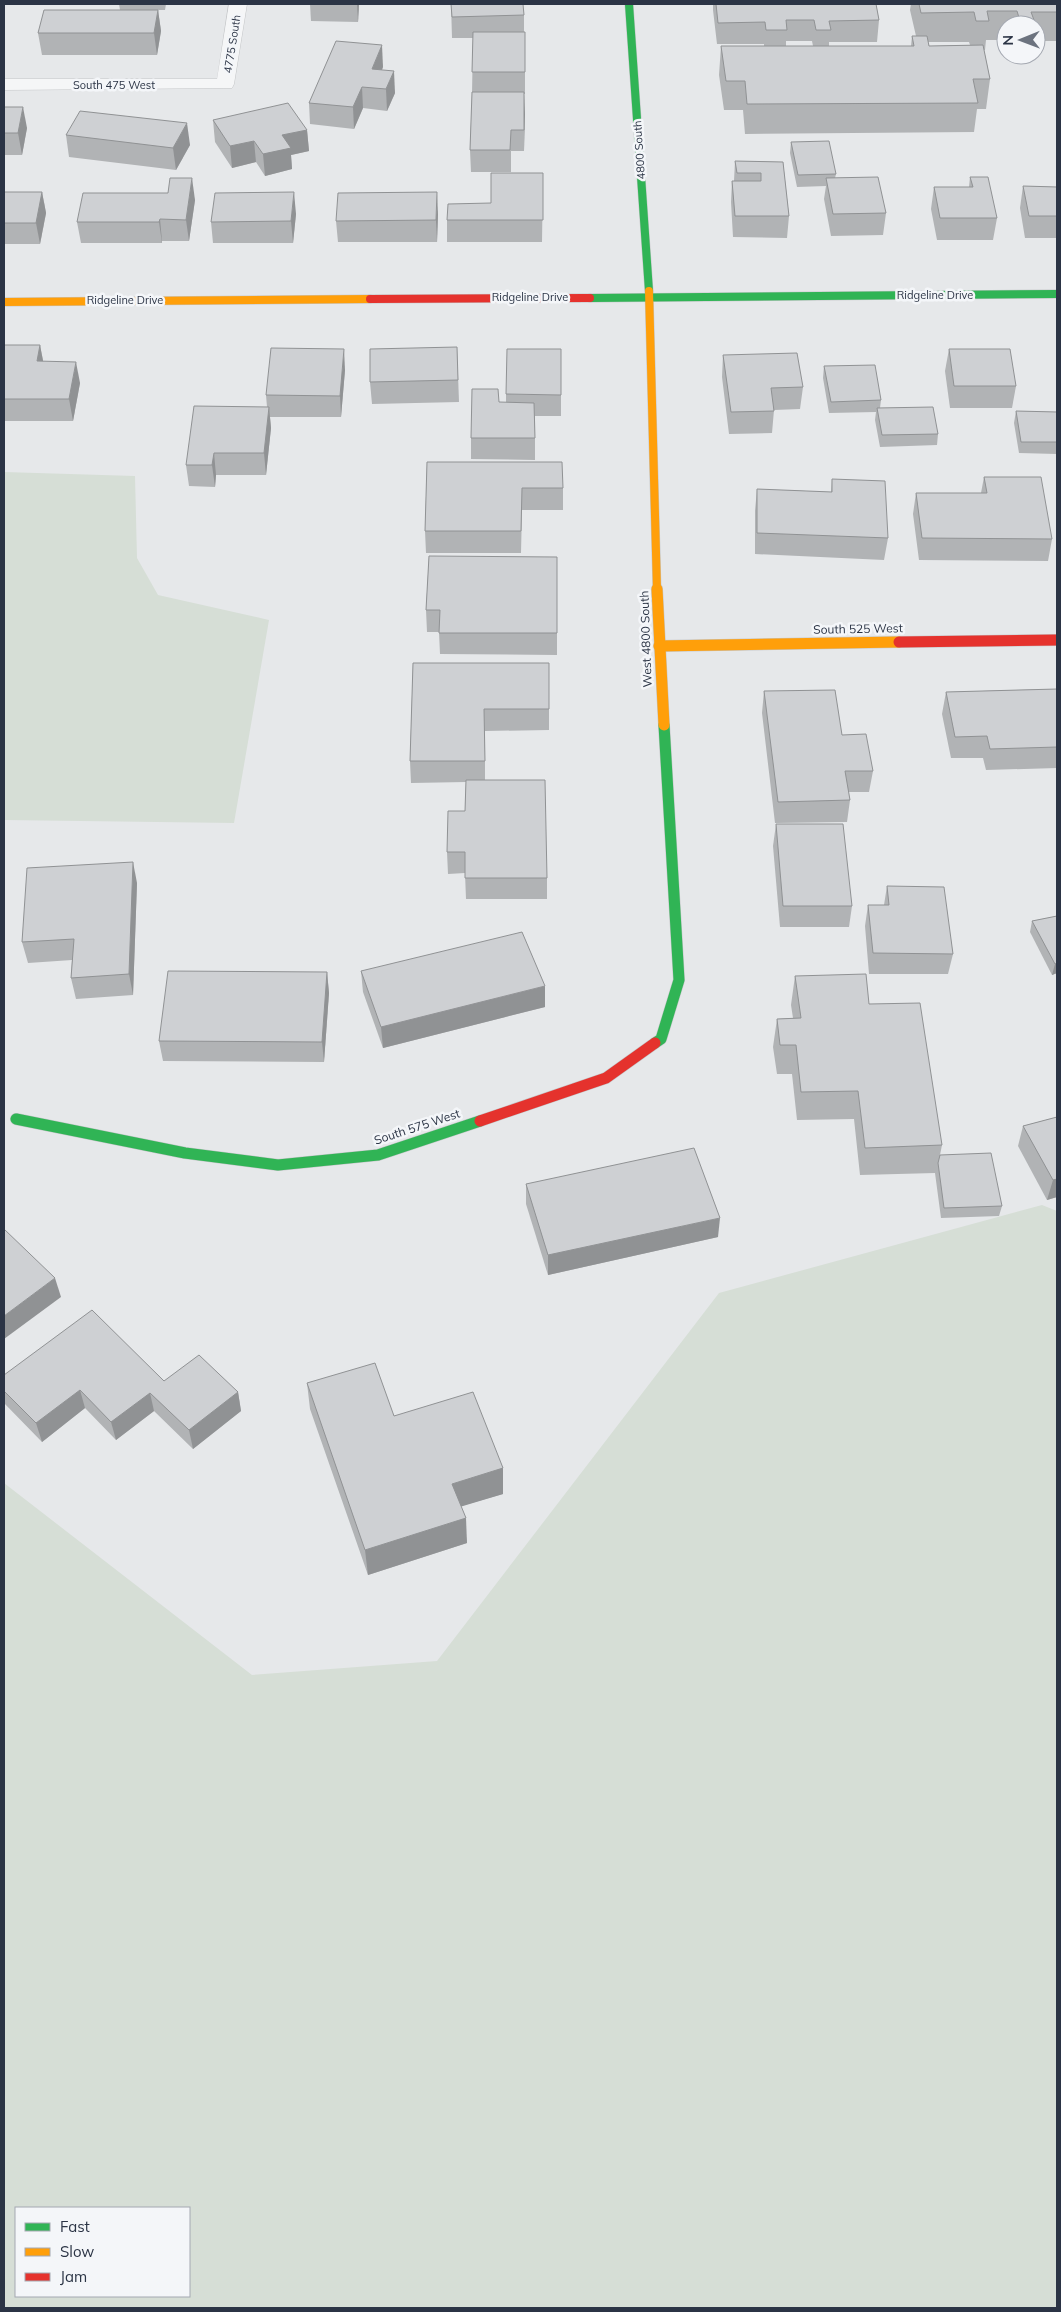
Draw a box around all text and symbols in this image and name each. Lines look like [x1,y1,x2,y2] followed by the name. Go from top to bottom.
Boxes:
[220,14,244,74] street label: 4775 South
[996,15,1046,65] north arrow
[999,35,1017,46] text: N
[73,78,155,92] street label: South 475 West
[630,120,648,180] street label: 4800 South
[897,288,973,302] street label: Ridgeline Drive
[492,290,568,304] street label: Ridgeline Drive
[87,293,163,307] street label: Ridgeline Drive
[636,590,655,688] street label: West 4800 South
[813,620,903,637] street label: South 525 West
[372,1106,462,1148] street label: South 575 West
[15,2207,190,2297] legend
[60,2217,90,2236] text: Fast
[60,2242,94,2261] text: Slow
[60,2267,87,2286] text: Jam

